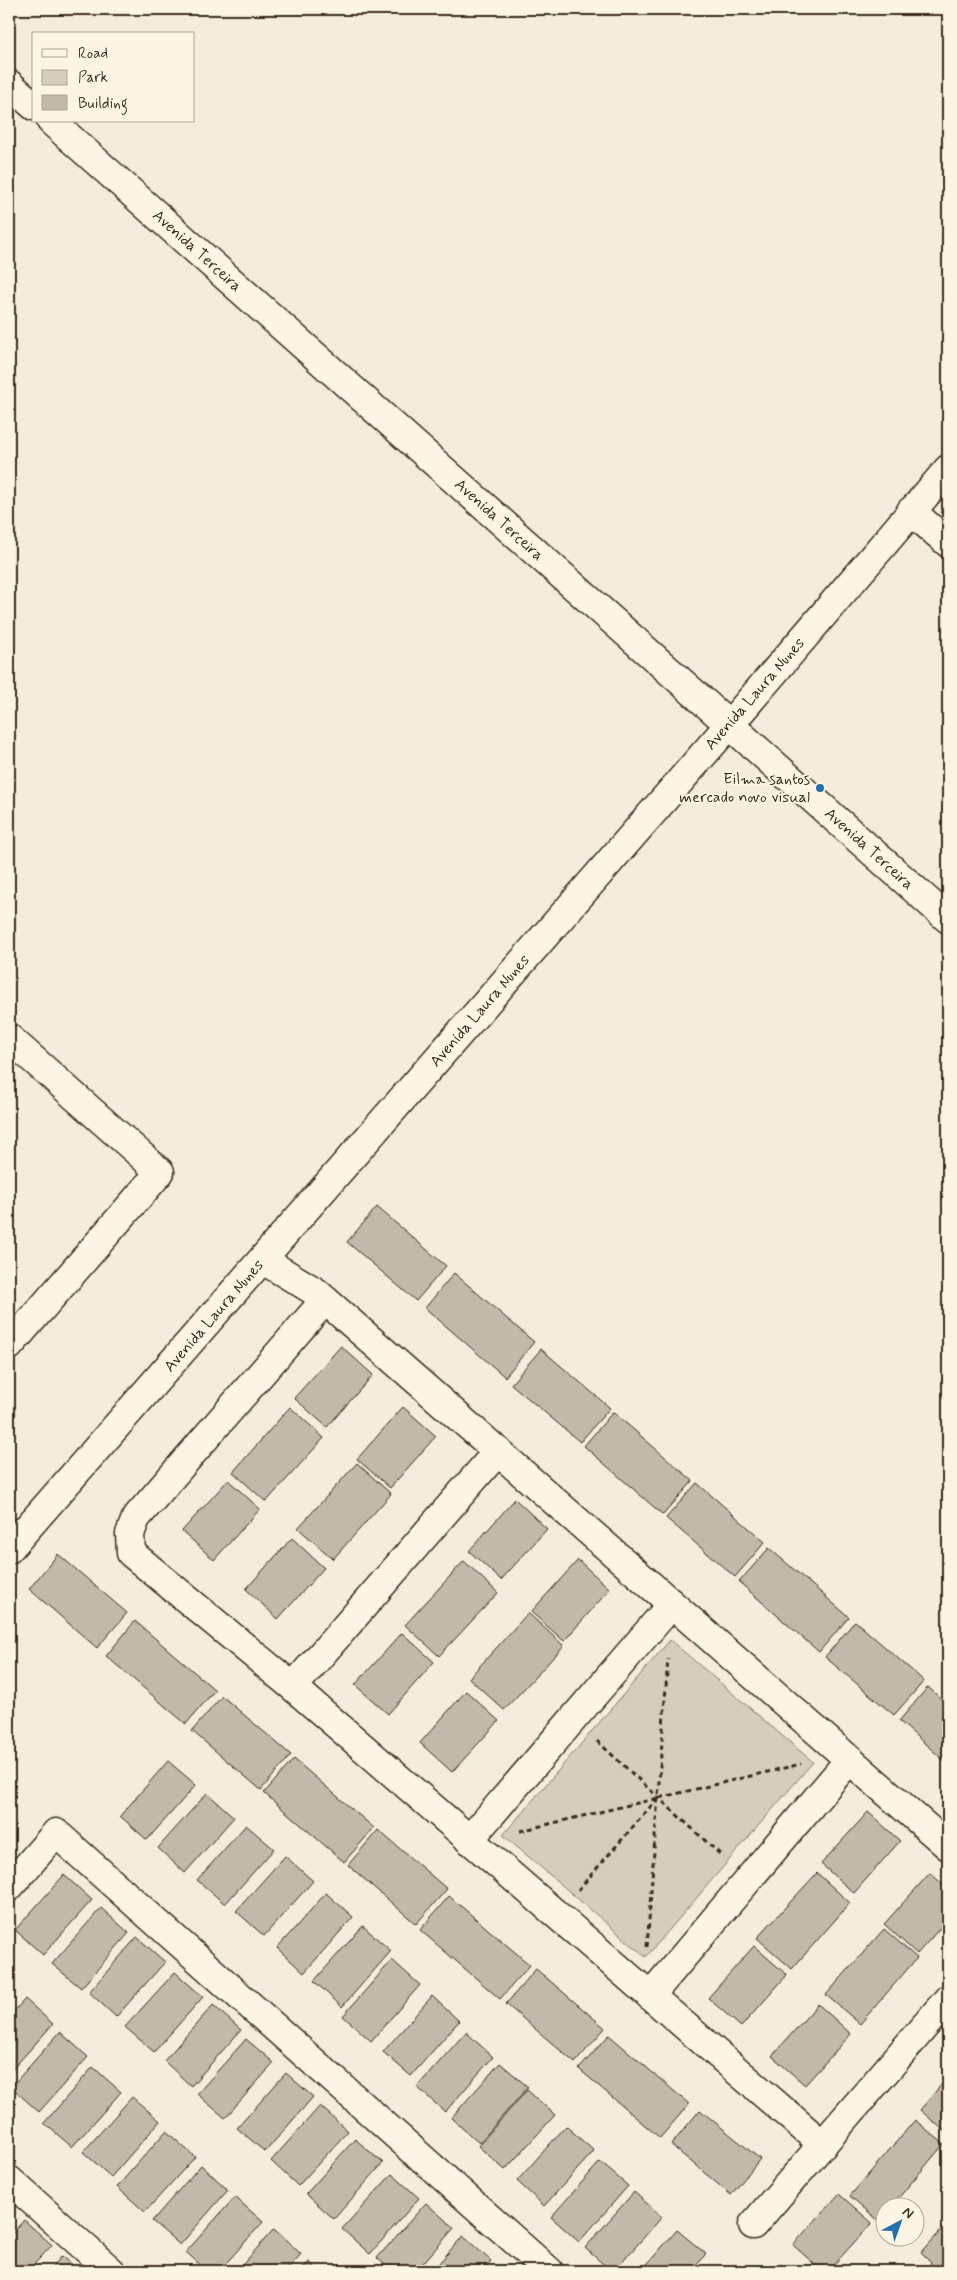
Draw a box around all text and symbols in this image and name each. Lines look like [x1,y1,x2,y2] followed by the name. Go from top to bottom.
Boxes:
[32,32,195,122] legend
[78,44,108,64] text: Road
[78,68,108,88] text: Park
[78,94,128,115] text: Building
[148,205,246,297] street label: Avenida Terceira
[450,474,548,566] street label: Avenida Terceira
[700,633,810,755] street label: Avenida Laura Nunes
[679,769,810,808] place label: Eilma santos mercado novo visual
[814,782,826,794] marker: Eilma santos mercado novo visual
[820,803,918,895] street label: Avenida Terceira
[425,950,535,1072] street label: Avenida Laura Nunes
[159,1255,269,1377] street label: Avenida Laura Nunes
[874,2198,924,2248] north arrow
[898,2203,917,2223] text: N

